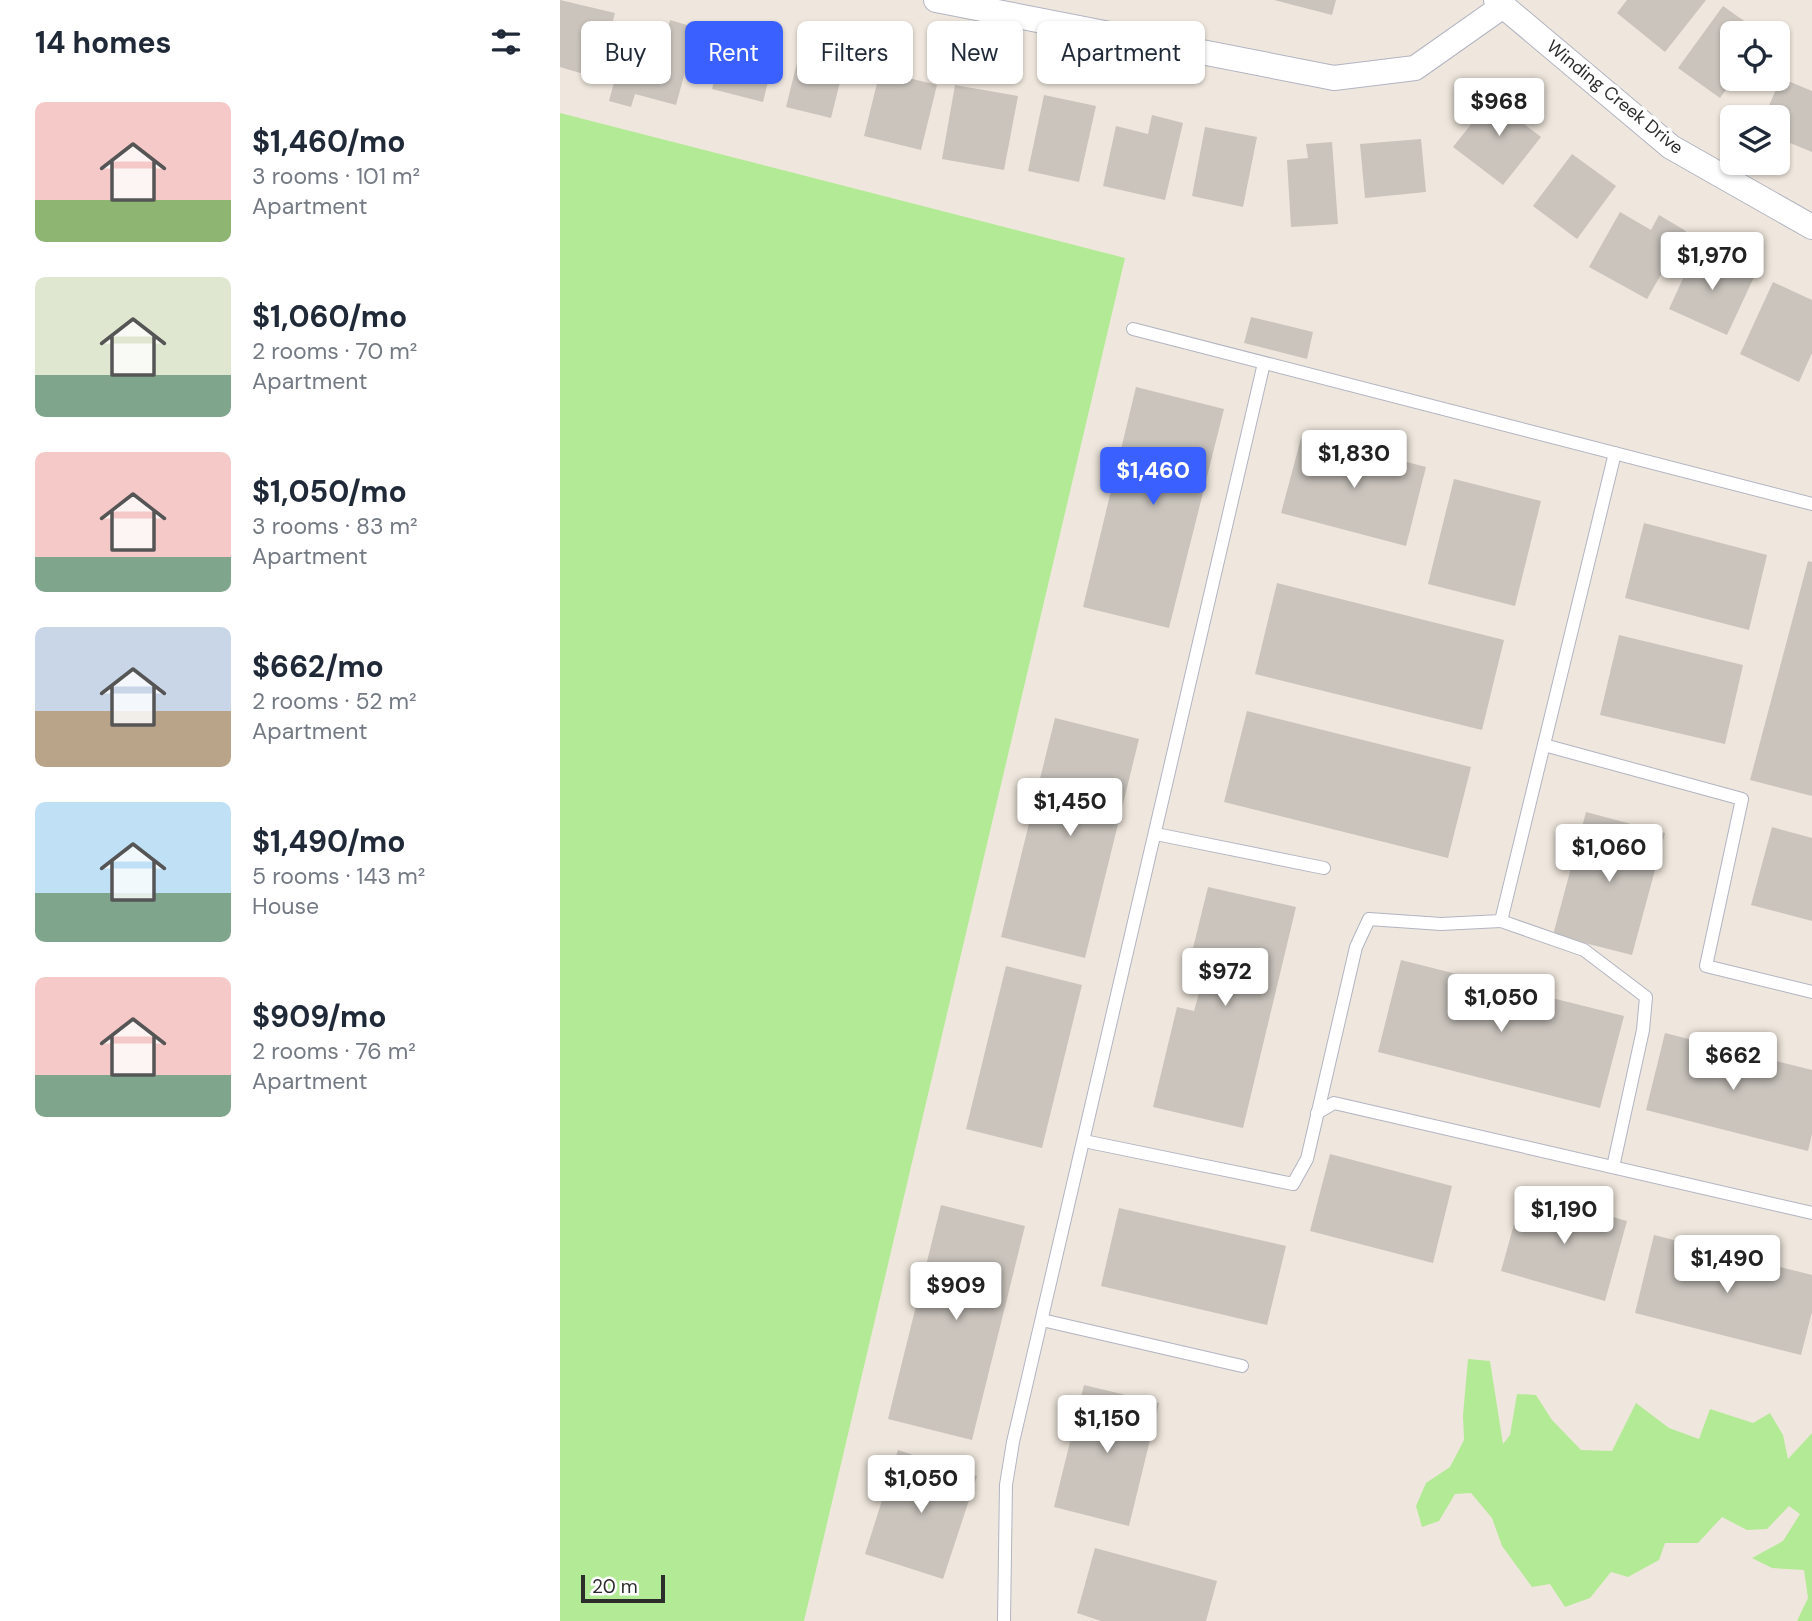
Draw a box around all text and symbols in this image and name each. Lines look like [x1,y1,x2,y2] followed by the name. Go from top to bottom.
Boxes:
[581,21,671,84] chip: Buy
[685,21,783,84] chip: Rent
[797,21,913,84] chip: Filters
[927,21,1023,84] chip: New
[1037,21,1205,84] chip: Apartment
[1720,21,1790,175] map controls
[1720,21,1790,91] button: locate
[35,23,172,62] text: 14 homes
[487,23,525,61] icon: filters
[1542,34,1688,160] street label: Winding Creek Drive
[1458,78,1540,138] pin: $968
[1470,86,1528,116] text: $968
[1720,105,1790,175] button: layers
[252,122,406,161] text: $1,460/mo
[91,130,175,214] icon: home
[252,161,420,191] text: 3 rooms · 101 m²
[252,191,367,221] text: Apartment
[1655,232,1769,292] pin: $1,970
[1677,240,1747,270] text: $1,970
[252,297,407,336] text: $1,060/mo
[91,305,175,389] icon: home
[252,336,417,366] text: 2 rooms · 70 m²
[252,366,367,396] text: Apartment
[1297,430,1411,490] pin: $1,830
[1318,438,1390,468] text: $1,830
[1096,448,1210,507] pin: $1,460
[1116,455,1190,485] text: $1,460
[252,472,407,511] text: $1,050/mo
[91,480,175,564] icon: home
[252,511,418,541] text: 3 rooms · 83 m²
[252,541,367,571] text: Apartment
[252,647,384,686] text: $662/mo
[91,655,175,739] icon: home
[252,686,417,716] text: 2 rooms · 52 m²
[252,716,367,746] text: Apartment
[1013,778,1127,838] pin: $1,450
[1033,786,1107,816] text: $1,450
[252,822,406,861] text: $1,490/mo
[1552,824,1666,884] pin: $1,060
[91,830,175,914] icon: home
[1572,832,1646,862] text: $1,060
[252,861,425,891] text: 5 rooms · 143 m²
[252,891,319,921] text: House
[1184,948,1266,1008] pin: $972
[1198,956,1252,986] text: $972
[1444,974,1558,1034] pin: $1,050
[1464,982,1538,1012] text: $1,050
[252,997,387,1036] text: $909/mo
[91,1005,175,1089] icon: home
[1692,1032,1774,1092] pin: $662
[252,1036,416,1066] text: 2 rooms · 76 m²
[1705,1040,1761,1070] text: $662
[252,1066,367,1096] text: Apartment
[1507,1186,1621,1246] pin: $1,190
[1530,1194,1598,1224] text: $1,190
[1670,1236,1784,1295] pin: $1,490
[1690,1243,1764,1273] text: $1,490
[915,1262,997,1322] pin: $909
[926,1270,986,1300] text: $909
[1050,1396,1164,1455] pin: $1,150
[1074,1403,1140,1433] text: $1,150
[864,1456,978,1515] pin: $1,050
[884,1463,958,1493] text: $1,050
[581,1572,665,1604] scale bar
[592,1574,638,1599] text: 20 m

